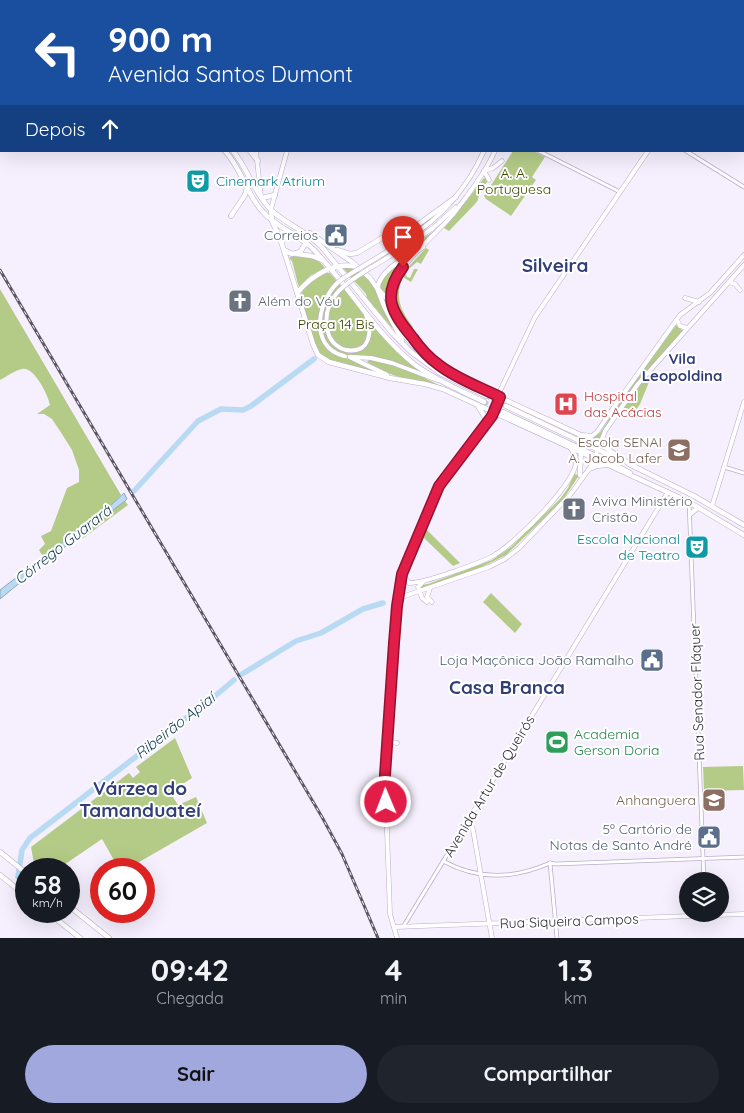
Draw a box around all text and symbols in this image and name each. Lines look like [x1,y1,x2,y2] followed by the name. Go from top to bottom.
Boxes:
[108,17,213,61] text: 900 m
[25,20,90,85] icon: left
[108,60,353,88] text: Avenida Santos Dumont
[96,115,124,143] icon: ahead
[25,117,86,141] text: Depois
[477,164,551,198] park label: A. A. Portuguesa
[185,168,211,194] theatre icon: Cinemark Atrium
[216,172,325,190] place label: Cinemark Atrium
[382,216,424,267] pin
[323,222,349,248] public building icon: Correios
[389,223,417,251] icon: arrive
[264,226,318,244] place label: Correios
[522,253,588,277] district label: Silveira
[227,288,253,314] church icon: Além do Véu
[258,292,340,310] place label: Além do Véu
[298,315,374,333] park label: Praça 14 Bis
[642,349,722,385] district label: Vila Leopoldina
[584,387,661,421] place label: Hospital das Acácias
[553,391,579,417] hospital icon: Hospital das Acácias
[568,433,663,467] place label: Escola SENAI A. Jacob Lafer
[666,437,692,463] school or university icon: Escola SENAI A. Jacob Lafer
[592,492,692,526] place label: Aviva Ministério Cristão
[561,496,587,522] church icon: Aviva Ministério Cristão
[10,500,116,588] water label: Córrego Guarará
[577,530,680,564] place label: Escola Nacional de Teatro
[684,534,710,560] theatre icon: Escola Nacional de Teatro
[686,622,708,761] street label: Rua Senador Fláquer
[639,647,665,673] public building icon: Loja Maçônica João Ramalho
[440,651,634,669] place label: Loja Maçônica João Ramalho
[449,675,565,699] district label: Casa Branca
[131,687,221,763] water label: Ribeirão Apiaí
[439,712,539,860] street label: Avenida Artur de Queirós
[574,725,659,759] place label: Academia Gerson Doria
[544,729,570,755] sports icon: Academia Gerson Doria
[359,775,411,827] position arrow
[79,776,202,822] district label: Várzea do Tamanduateí
[701,787,727,813] school or university icon: Anhanguera
[616,791,696,809] place label: Anhanguera
[549,820,692,854] place label: 5º Cartório de Notas de Santo André
[696,824,722,850] public building icon: 5º Cartório de Notas de Santo André
[90,858,155,923] speed limit sign: 60
[33,869,62,900] text: 58
[679,872,729,922] map controls
[679,872,729,922] button: layers
[32,895,63,910] text: km/h
[499,910,639,932] street label: Rua Siqueira Campos
[151,951,229,989] text: 09:42
[385,951,402,989] text: 4
[558,951,593,989] text: 1.3
[156,988,224,1008] text: Chegada
[380,988,407,1008] text: min
[564,988,587,1008] text: km
[25,1045,367,1103] button: Sair
[377,1045,719,1103] button: Compartilhar

